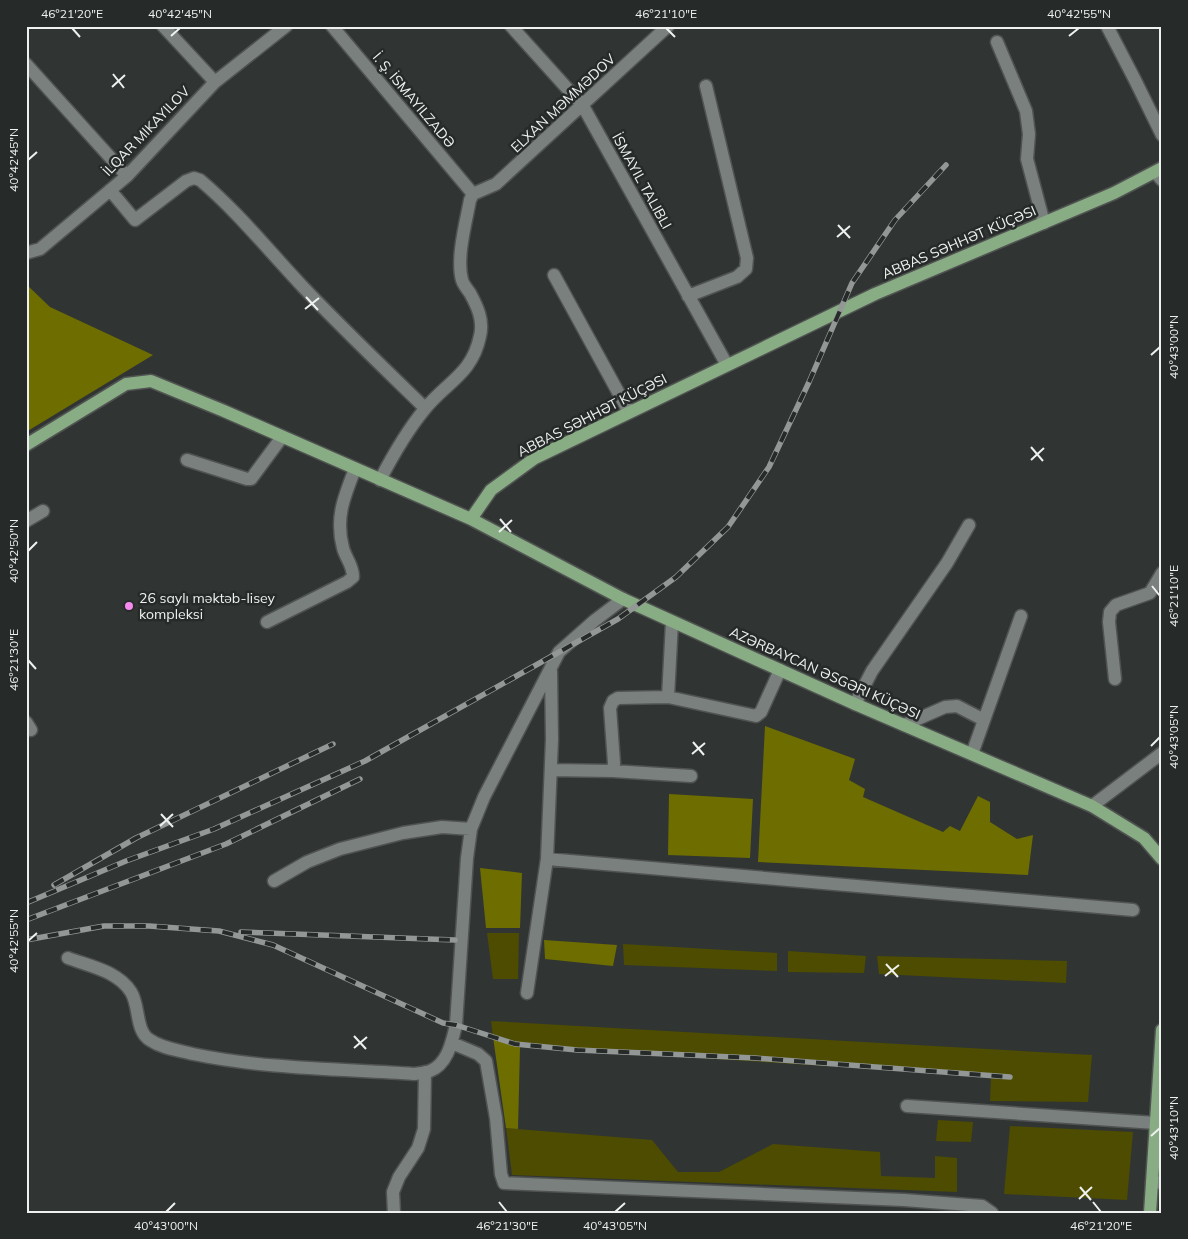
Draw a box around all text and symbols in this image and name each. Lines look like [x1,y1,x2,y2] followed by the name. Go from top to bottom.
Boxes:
[41,6,103,21] text: 46°21'20"E
[148,6,212,21] text: 40°42'45"N
[635,6,697,21] text: 46°21'10"E
[1047,6,1111,21] text: 40°42'55"N
[369,49,459,151] street label: İ. Ş. İSMAYILZADƏ
[507,50,619,156] street label: ELXAN MƏMMƏDOV
[98,82,194,180] street label: İLQAR MIKAYILOV
[6,128,21,192] text: 40°42'45"N
[608,130,676,232] street label: İSMAYIL TALIBLI
[879,201,1039,283] street label: ABBAS SƏHHƏT KÜÇƏSI
[1166,315,1181,379] text: 40°43'00"N
[514,369,670,461] street label: ABBAS SƏHHƏT KÜÇƏSI
[6,519,21,583] text: 40°42'50"N
[1166,565,1181,627] text: 46°21'10"E
[139,589,276,623] place label: 26 saylı məktəb-lisey kompleksi
[123,600,135,612] marker: 26 saylı məktəb-lisey kompleksi
[727,623,923,723] street label: AZƏRBAYCAN ƏSGƏRI KÜÇƏSI
[6,629,21,691] text: 46°21'30"E
[1166,705,1181,769] text: 40°43'05"N
[6,909,21,973] text: 40°42'55"N
[1166,1096,1181,1160] text: 40°43'10"N
[134,1218,198,1233] text: 40°43'00"N
[476,1218,538,1233] text: 46°21'30"E
[583,1218,647,1233] text: 40°43'05"N
[1070,1218,1132,1233] text: 46°21'20"E

